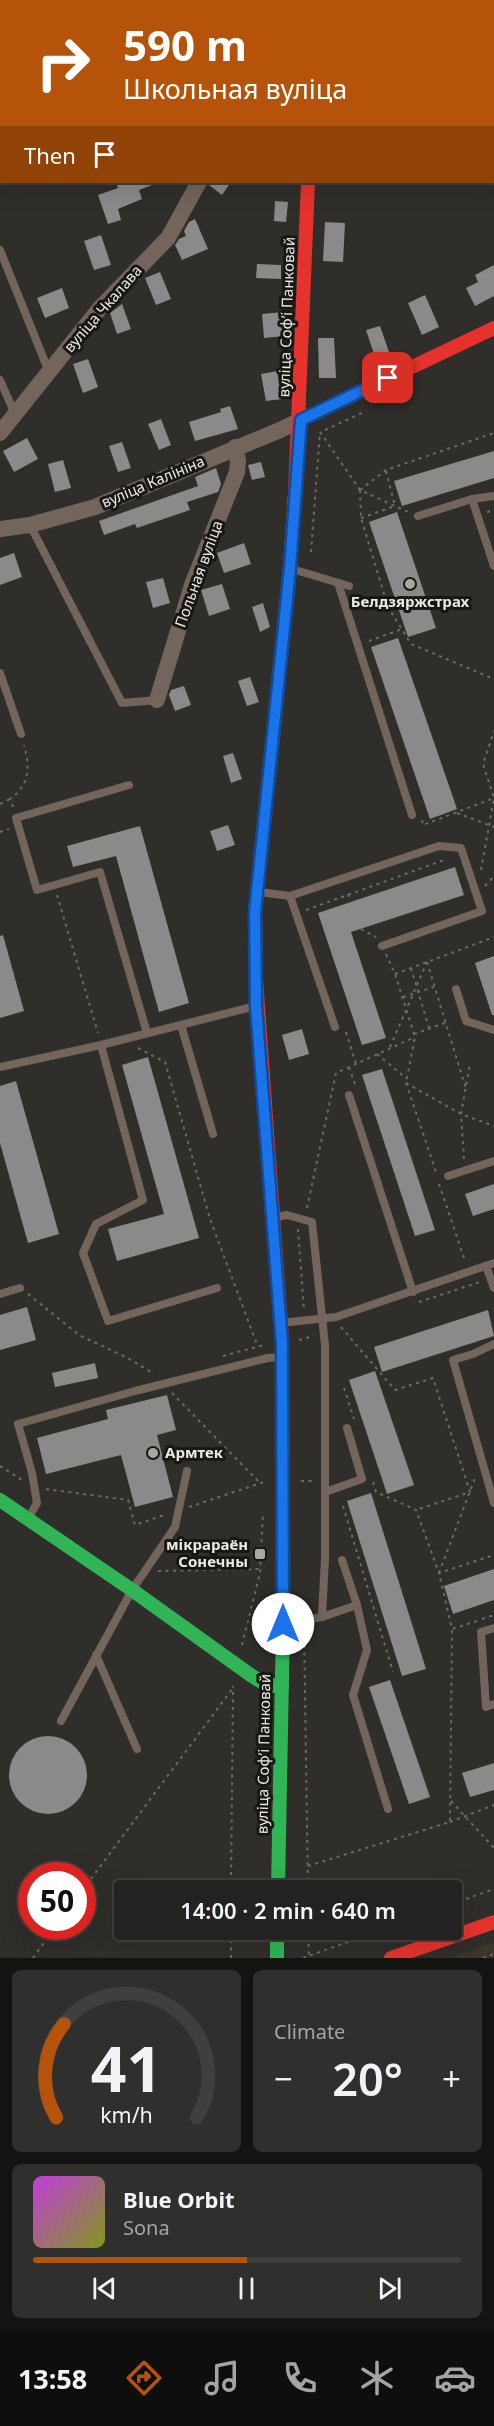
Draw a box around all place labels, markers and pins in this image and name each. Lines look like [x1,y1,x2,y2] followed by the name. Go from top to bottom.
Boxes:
[362,352,413,403] pin
[403,577,417,591] marker: Белдзяржстрах
[351,591,470,611] place label: Белдзяржстрах
[165,1442,224,1462] place label: Армтек
[146,1446,160,1460] marker: Армтек
[166,1534,248,1571] place label: мікрараён Сонечны
[253,1547,267,1561] marker: мікрараён Сонечны

